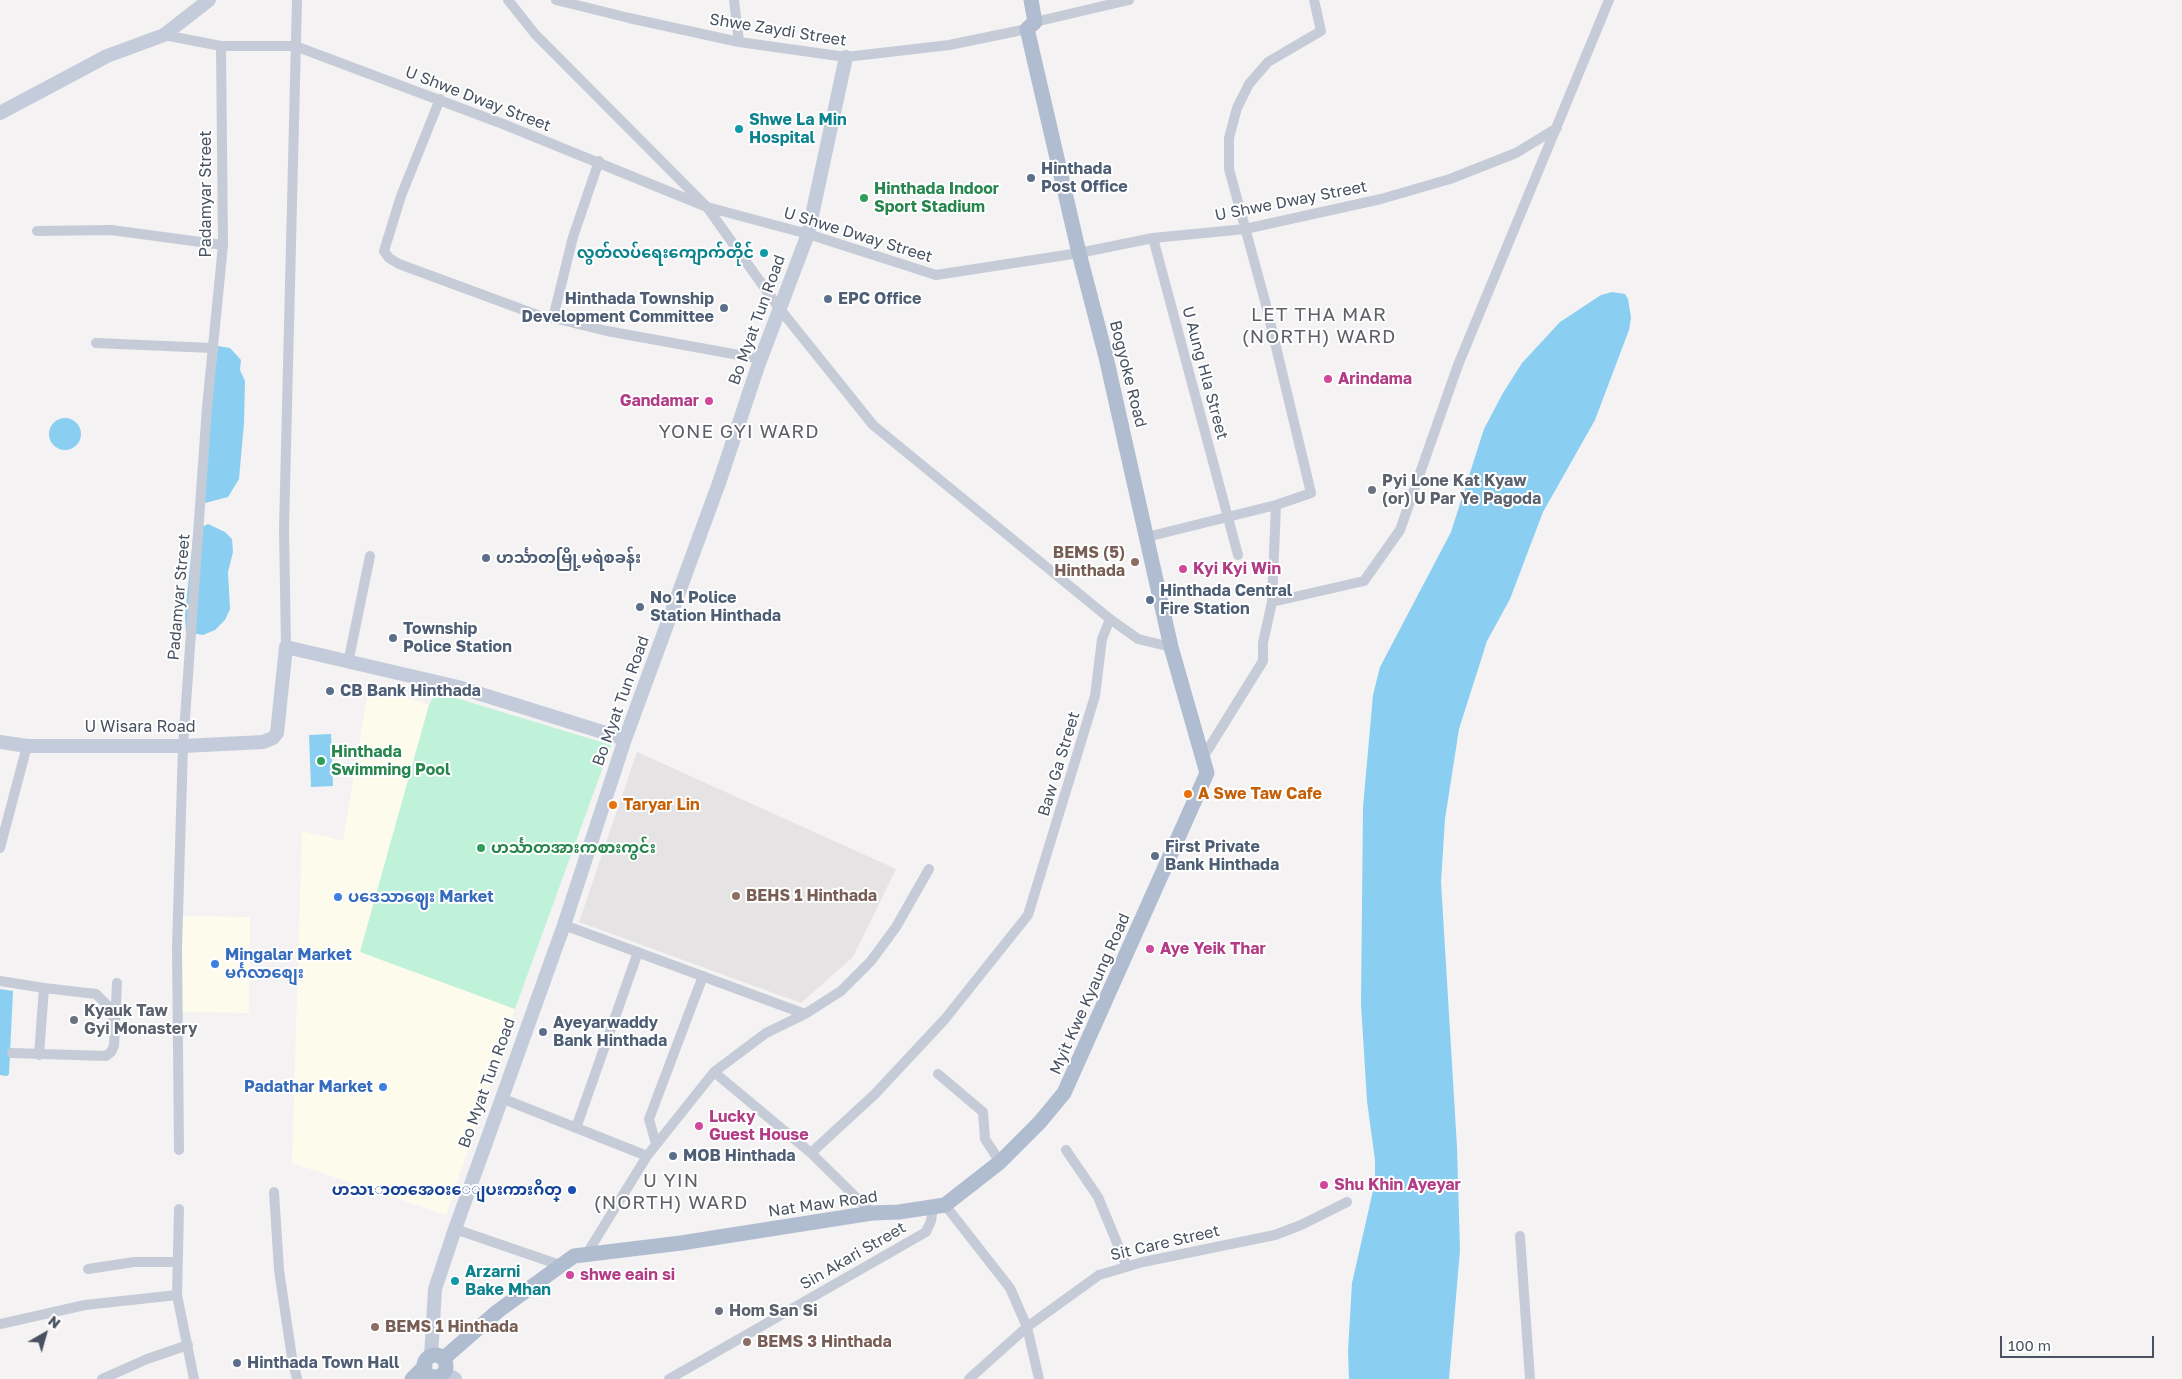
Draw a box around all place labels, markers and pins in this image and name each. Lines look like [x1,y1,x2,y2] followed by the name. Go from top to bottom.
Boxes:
[749,110,847,148] place label: Shwe La Min Hospital
[733,123,745,135] marker: Shwe La Min Hospital
[1041,159,1128,197] place label: Hinthada Post Office
[1025,172,1037,184] marker: Hinthada Post Office
[874,179,999,217] place label: Hinthada Indoor Sport Stadium
[858,192,870,204] marker: Hinthada Indoor Sport Stadium
[577,243,754,263] place label: လွတ်လပ်ရေးကျောက်တိုင်
[758,247,770,259] marker: လွတ်လပ်ရေးကျောက်တိုင်
[522,289,714,327] place label: Hinthada Township Development Committee
[838,289,921,309] place label: EPC Office
[822,293,834,305] marker: EPC Office
[718,302,730,314] marker: Hinthada Township Development Committee
[1338,369,1412,389] place label: Arindama
[1322,373,1334,385] marker: Arindama
[620,391,699,411] place label: Gandamar
[703,395,715,407] marker: Gandamar
[1382,471,1541,509] place label: Pyi Lone Kat Kyaw (or) U Par Ye Pagoda
[1366,484,1378,496] marker: Pyi Lone Kat Kyaw (or) U Par Ye Pagoda
[1053,543,1125,581] place label: BEMS (5) Hinthada
[496,548,641,568] place label: ဟင်္သာတမြို့မရဲစခန်း
[480,552,492,564] marker: ဟင်္သာတမြို့မရဲစခန်း
[1129,556,1141,568] marker: BEMS (5) Hinthada
[1193,559,1281,579] place label: Kyi Kyi Win
[1177,563,1189,575] marker: Kyi Kyi Win
[1160,581,1292,619] place label: Hinthada Central Fire Station
[650,588,781,626] place label: No 1 Police Station Hinthada
[1144,594,1156,606] marker: Hinthada Central Fire Station
[634,601,646,613] marker: No 1 Police Station Hinthada
[403,619,512,657] place label: Township Police Station
[387,632,399,644] marker: Township Police Station
[340,681,481,701] place label: CB Bank Hinthada
[324,685,336,697] marker: CB Bank Hinthada
[331,742,450,780] place label: Hinthada Swimming Pool
[315,755,327,767] marker: Hinthada Swimming Pool
[1198,784,1322,804] place label: A Swe Taw Cafe
[1182,788,1194,800] marker: A Swe Taw Cafe
[623,795,700,815] place label: Taryar Lin
[607,799,619,811] marker: Taryar Lin
[1165,837,1279,875] place label: First Private Bank Hinthada
[491,838,656,858] place label: ဟင်္သာတအားကစားကွင်း
[475,842,487,854] marker: ဟင်္သာတအားကစားကွင်း
[1149,850,1161,862] marker: First Private Bank Hinthada
[746,886,877,906] place label: BEHS 1 Hinthada
[348,887,494,907] place label: ပဒေသာဈေး Market
[730,890,742,902] marker: BEHS 1 Hinthada
[332,891,344,903] marker: ပဒေသာဈေး Market
[1160,939,1266,959] place label: Aye Yeik Thar
[1144,943,1156,955] marker: Aye Yeik Thar
[225,945,352,983] place label: Mingalar Market မင်္ဂလာစျေး
[209,958,221,970] marker: Mingalar Market မင်္ဂလာစျေး
[84,1001,198,1039] place label: Kyauk Taw Gyi Monastery
[553,1013,667,1051] place label: Ayeyarwaddy Bank Hinthada
[68,1014,80,1026] marker: Kyauk Taw Gyi Monastery
[537,1026,549,1038] marker: Ayeyarwaddy Bank Hinthada
[244,1077,373,1097] place label: Padathar Market
[377,1081,389,1093] marker: Padathar Market
[709,1107,809,1145] place label: Lucky Guest House
[693,1120,705,1132] marker: Lucky Guest House
[683,1146,796,1166] place label: MOB Hinthada
[667,1150,679,1162] marker: MOB Hinthada
[1334,1175,1461,1195] place label: Shu Khin Ayeyar
[1318,1179,1330,1191] marker: Shu Khin Ayeyar
[332,1180,562,1200] place label: ဟသၤာတအေဝးေျပးကားဂိတ္
[566,1184,578,1196] marker: ဟသၤာတအေဝးေျပးကားဂိတ္
[465,1262,551,1300] place label: Arzarni Bake Mhan
[580,1265,675,1285] place label: shwe eain si
[564,1269,576,1281] marker: shwe eain si
[449,1275,461,1287] marker: Arzarni Bake Mhan
[729,1301,818,1321] place label: Hom San Si
[713,1305,725,1317] marker: Hom San Si
[385,1317,518,1337] place label: BEMS 1 Hinthada
[369,1321,381,1333] marker: BEMS 1 Hinthada
[757,1332,892,1352] place label: BEMS 3 Hinthada
[741,1336,753,1348] marker: BEMS 3 Hinthada
[247,1353,399,1373] place label: Hinthada Town Hall
[231,1357,243,1369] marker: Hinthada Town Hall

